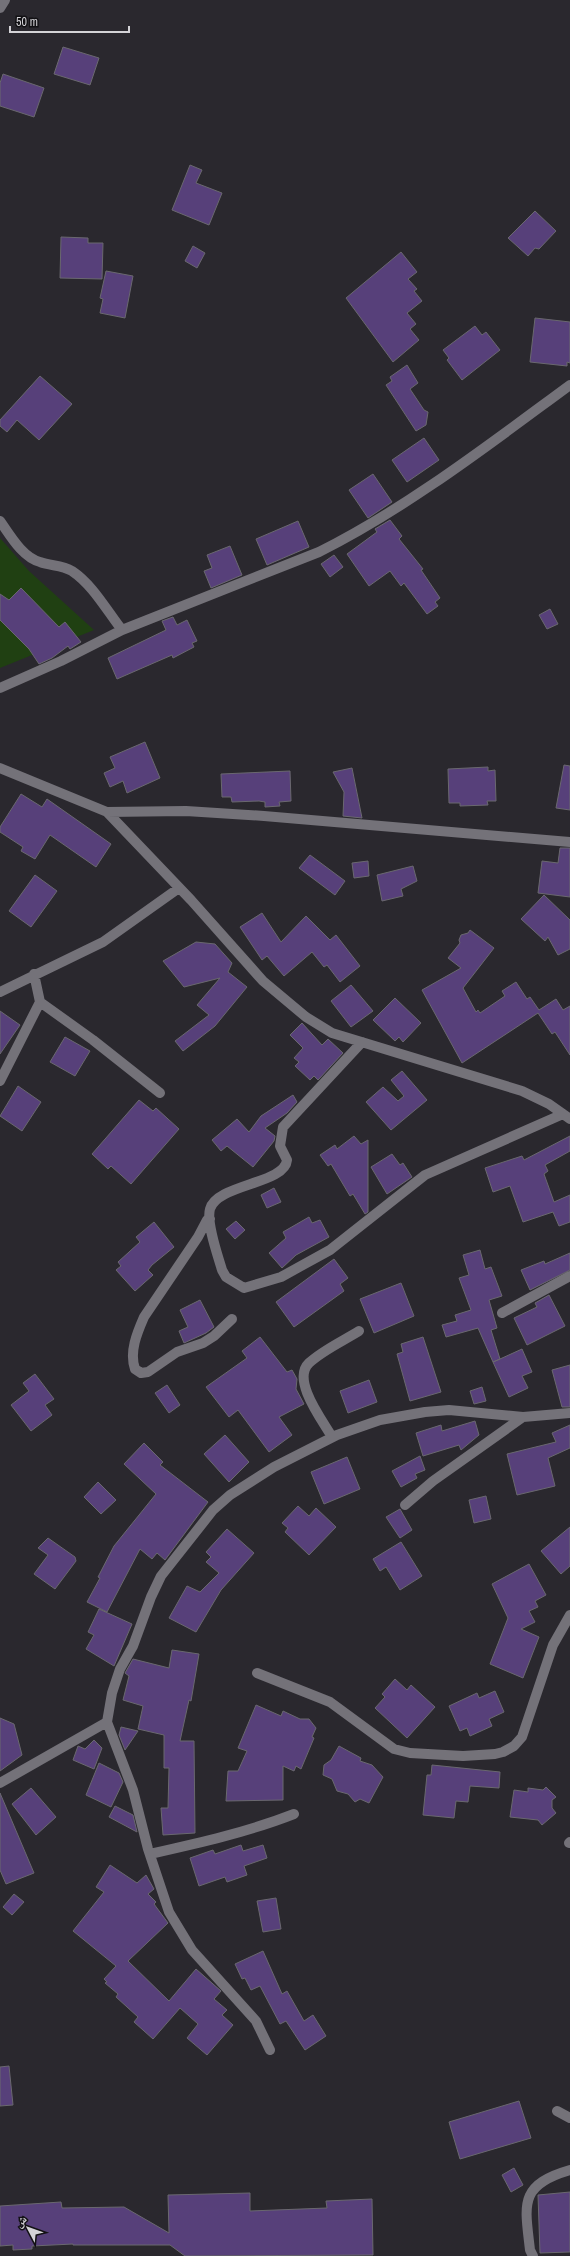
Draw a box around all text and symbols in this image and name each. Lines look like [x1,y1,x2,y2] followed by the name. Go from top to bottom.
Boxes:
[10,8,129,34] scale bar
[16,14,38,30] text: 50 m
[8,2208,48,2248] north arrow
[11,2212,31,2231] text: ش

